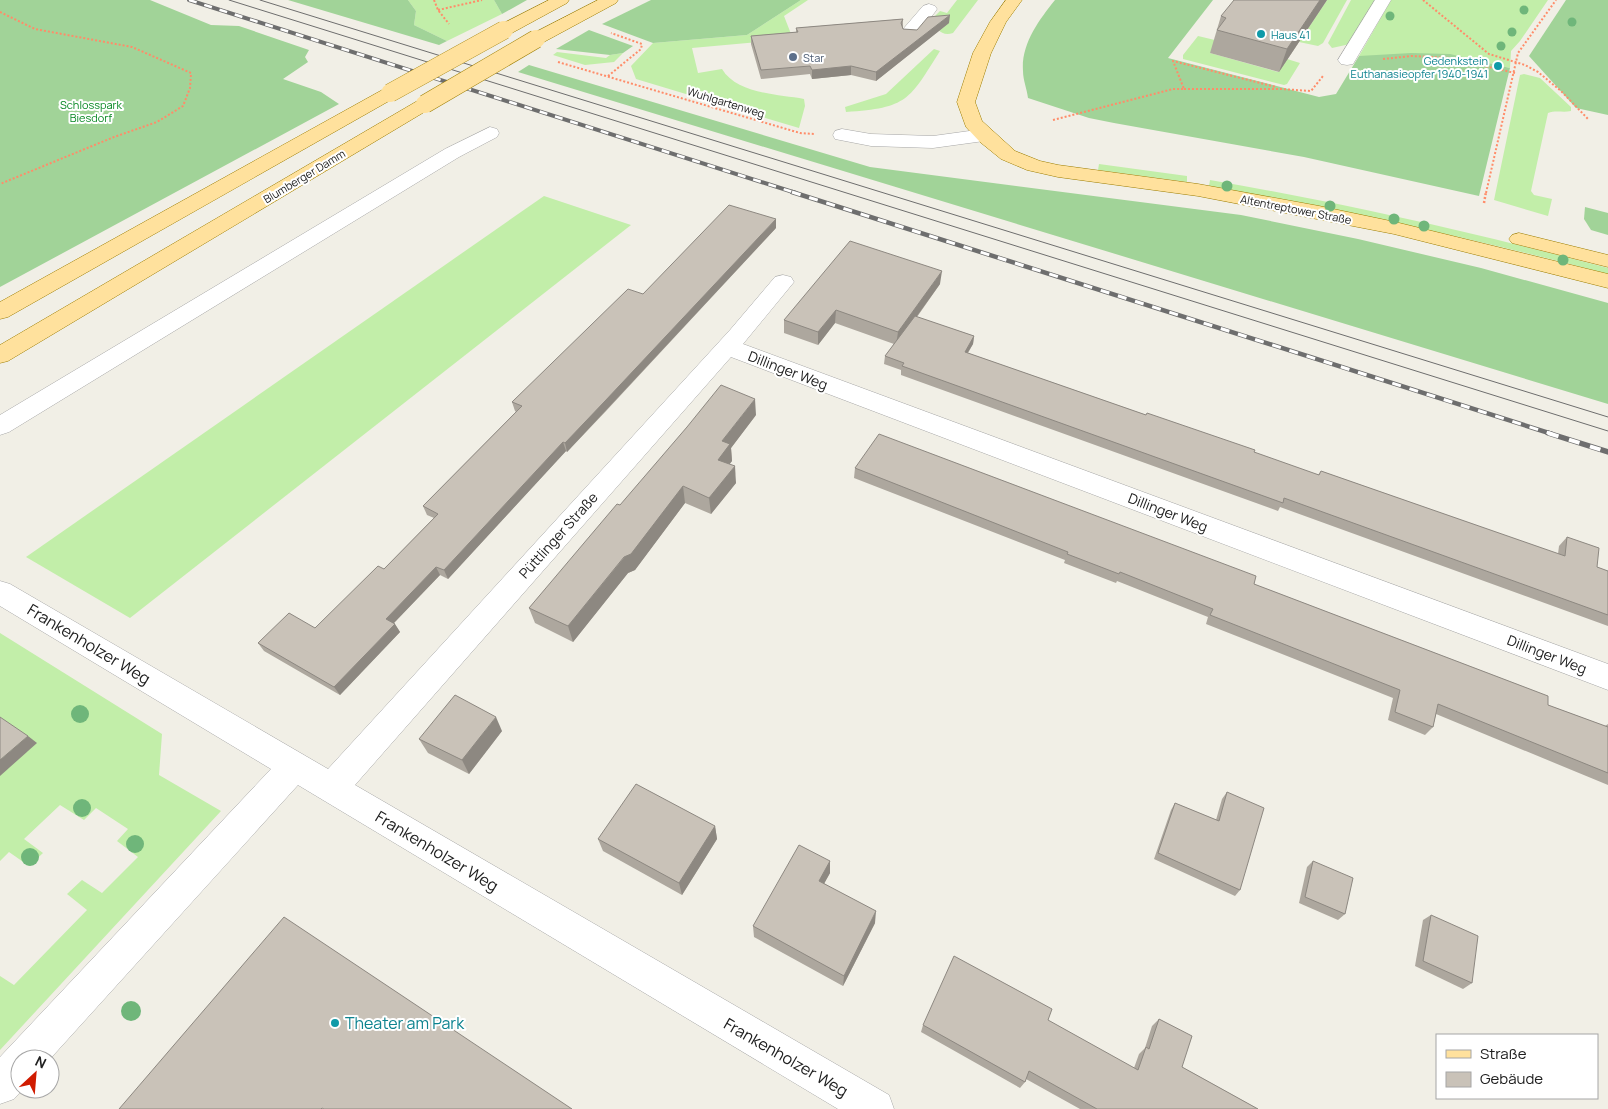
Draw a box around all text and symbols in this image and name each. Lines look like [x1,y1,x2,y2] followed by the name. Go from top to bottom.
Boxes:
[1271,27,1310,42] place label: Haus 41
[1255,28,1267,40] marker: Haus 41
[803,50,824,65] place label: Star
[787,51,799,63] marker: Star
[1351,53,1488,81] place label: Gedenkstein Euthanasieopfer 1940-1941
[1492,60,1504,72] marker: Gedenkstein Euthanasieopfer 1940-1941
[685,83,767,121] street label: Wuhlgartenweg
[60,97,123,125] park label: Schlosspark Biesdorf
[260,146,348,206] street label: Blumberger Damm
[1239,191,1353,227] street label: Altentreptower Straße
[745,346,831,394] street label: Dillinger Weg
[514,488,602,582] street label: Püttlinger Straße
[1125,488,1211,536] street label: Dillinger Weg
[23,599,155,689] street label: Frankenholzer Weg
[1504,630,1590,678] street label: Dillinger Weg
[371,806,503,896] street label: Frankenholzer Weg
[345,1012,465,1034] place label: Theater am Park
[720,1012,852,1102] street label: Frankenholzer Weg
[329,1017,341,1029] marker: Theater am Park
[1436,1034,1598,1099] legend
[1480,1043,1527,1064] text: Straße
[10,1049,60,1099] north arrow
[32,1051,50,1073] text: N
[1480,1068,1543,1089] text: Gebäude

